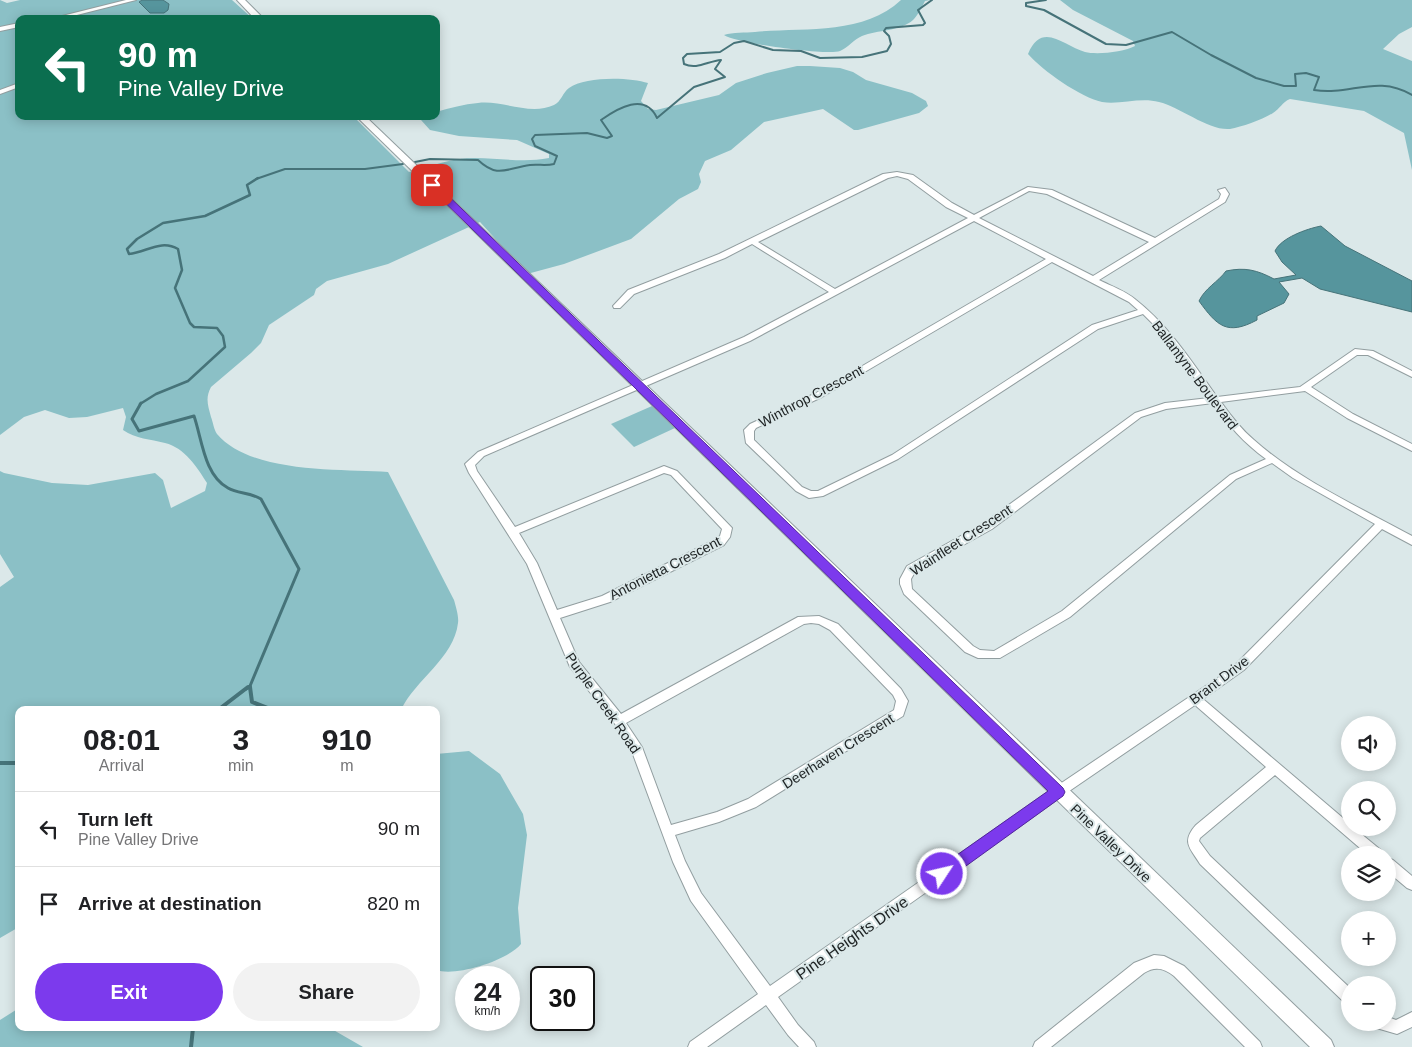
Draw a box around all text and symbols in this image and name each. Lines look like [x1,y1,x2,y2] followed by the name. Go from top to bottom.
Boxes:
[35,35,100,100] icon: left
[118,35,198,74] text: 90 m
[118,76,284,101] text: Pine Valley Drive
[411,164,453,206] pin
[418,171,446,199] icon: arrive
[1149,317,1241,433] street label: Ballantyne Boulevard
[756,362,866,430] street label: Winthrop Crescent
[907,501,1015,579] street label: Wainfleet Crescent
[607,533,724,603] street label: Antonietta Crescent
[562,650,644,756] street label: Purple Creek Road
[1186,652,1252,707] street label: Brant Drive
[779,710,897,792] street label: Deerhaven Crescent
[1341,716,1396,1031] map controls
[1341,716,1396,771] button: sound
[83,723,160,756] text: 08:01
[232,723,249,756] text: 3
[322,723,372,756] text: 910
[99,757,144,774] text: Arrival
[228,757,254,774] text: min
[340,757,353,774] text: m
[1341,781,1396,836] button: search
[1067,801,1155,886] street label: Pine Valley Drive
[78,809,153,830] text: Turn left
[35,815,63,843] icon: left
[378,818,420,839] text: 90 m
[78,831,199,848] text: Pine Valley Drive
[1341,846,1396,901] button: layers
[915,847,967,899] position arrow
[35,890,63,918] icon: arrive
[78,893,262,914] text: Arrive at destination
[367,893,420,914] text: 820 m
[793,893,911,983] street label: Pine Heights Drive
[1341,911,1396,966] button: +
[35,963,223,1021] button: Exit
[233,963,420,1021] button: Share
[530,966,595,1031] speed limit sign: 30
[1341,976,1396,1031] button: −
[474,978,501,1006] text: 24
[474,1004,501,1018] text: km/h

